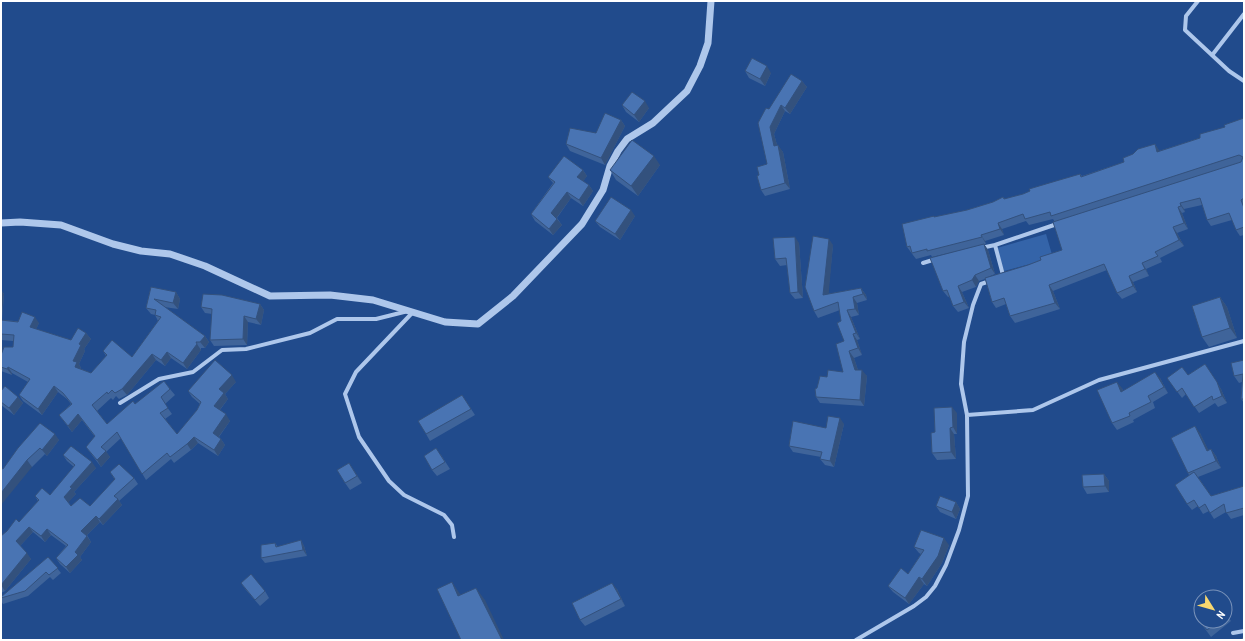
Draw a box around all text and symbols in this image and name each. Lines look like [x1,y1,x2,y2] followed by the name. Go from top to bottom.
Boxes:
[1193,589,1233,629] north arrow
[1213,608,1229,622] text: N

